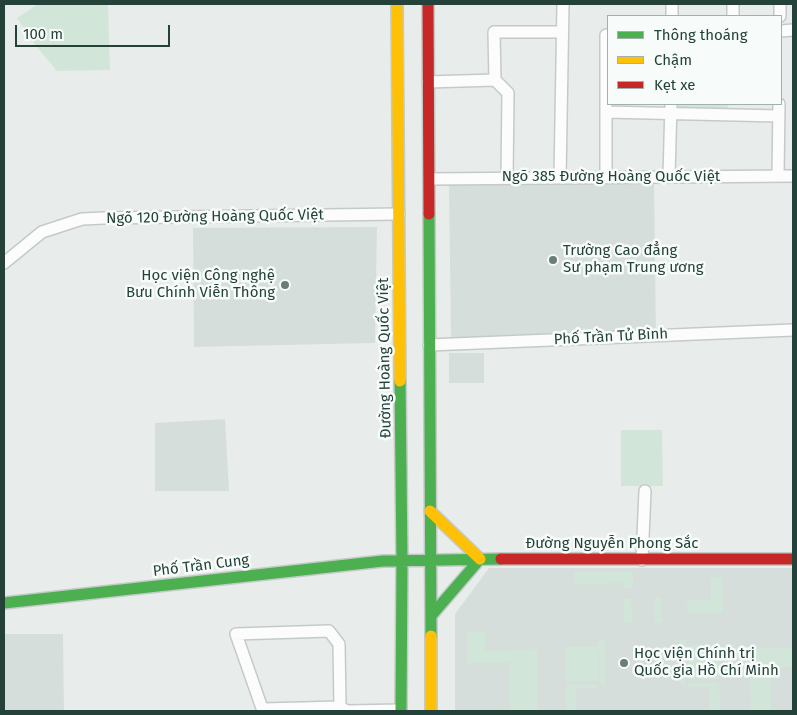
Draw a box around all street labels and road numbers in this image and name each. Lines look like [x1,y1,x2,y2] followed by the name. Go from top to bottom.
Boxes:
[502,168,720,186] street label: Ngõ 385 Đường Hoàng Quốc Việt
[106,206,324,228] street label: Ngõ 120 Đường Hoàng Quốc Việt
[375,277,395,439] street label: Đường Hoàng Quốc Việt
[553,325,669,349] street label: Phố Trần Tử Bình
[526,535,698,553] street label: Đường Nguyễn Phong Sắc
[152,551,250,581] street label: Phố Trần Cung

